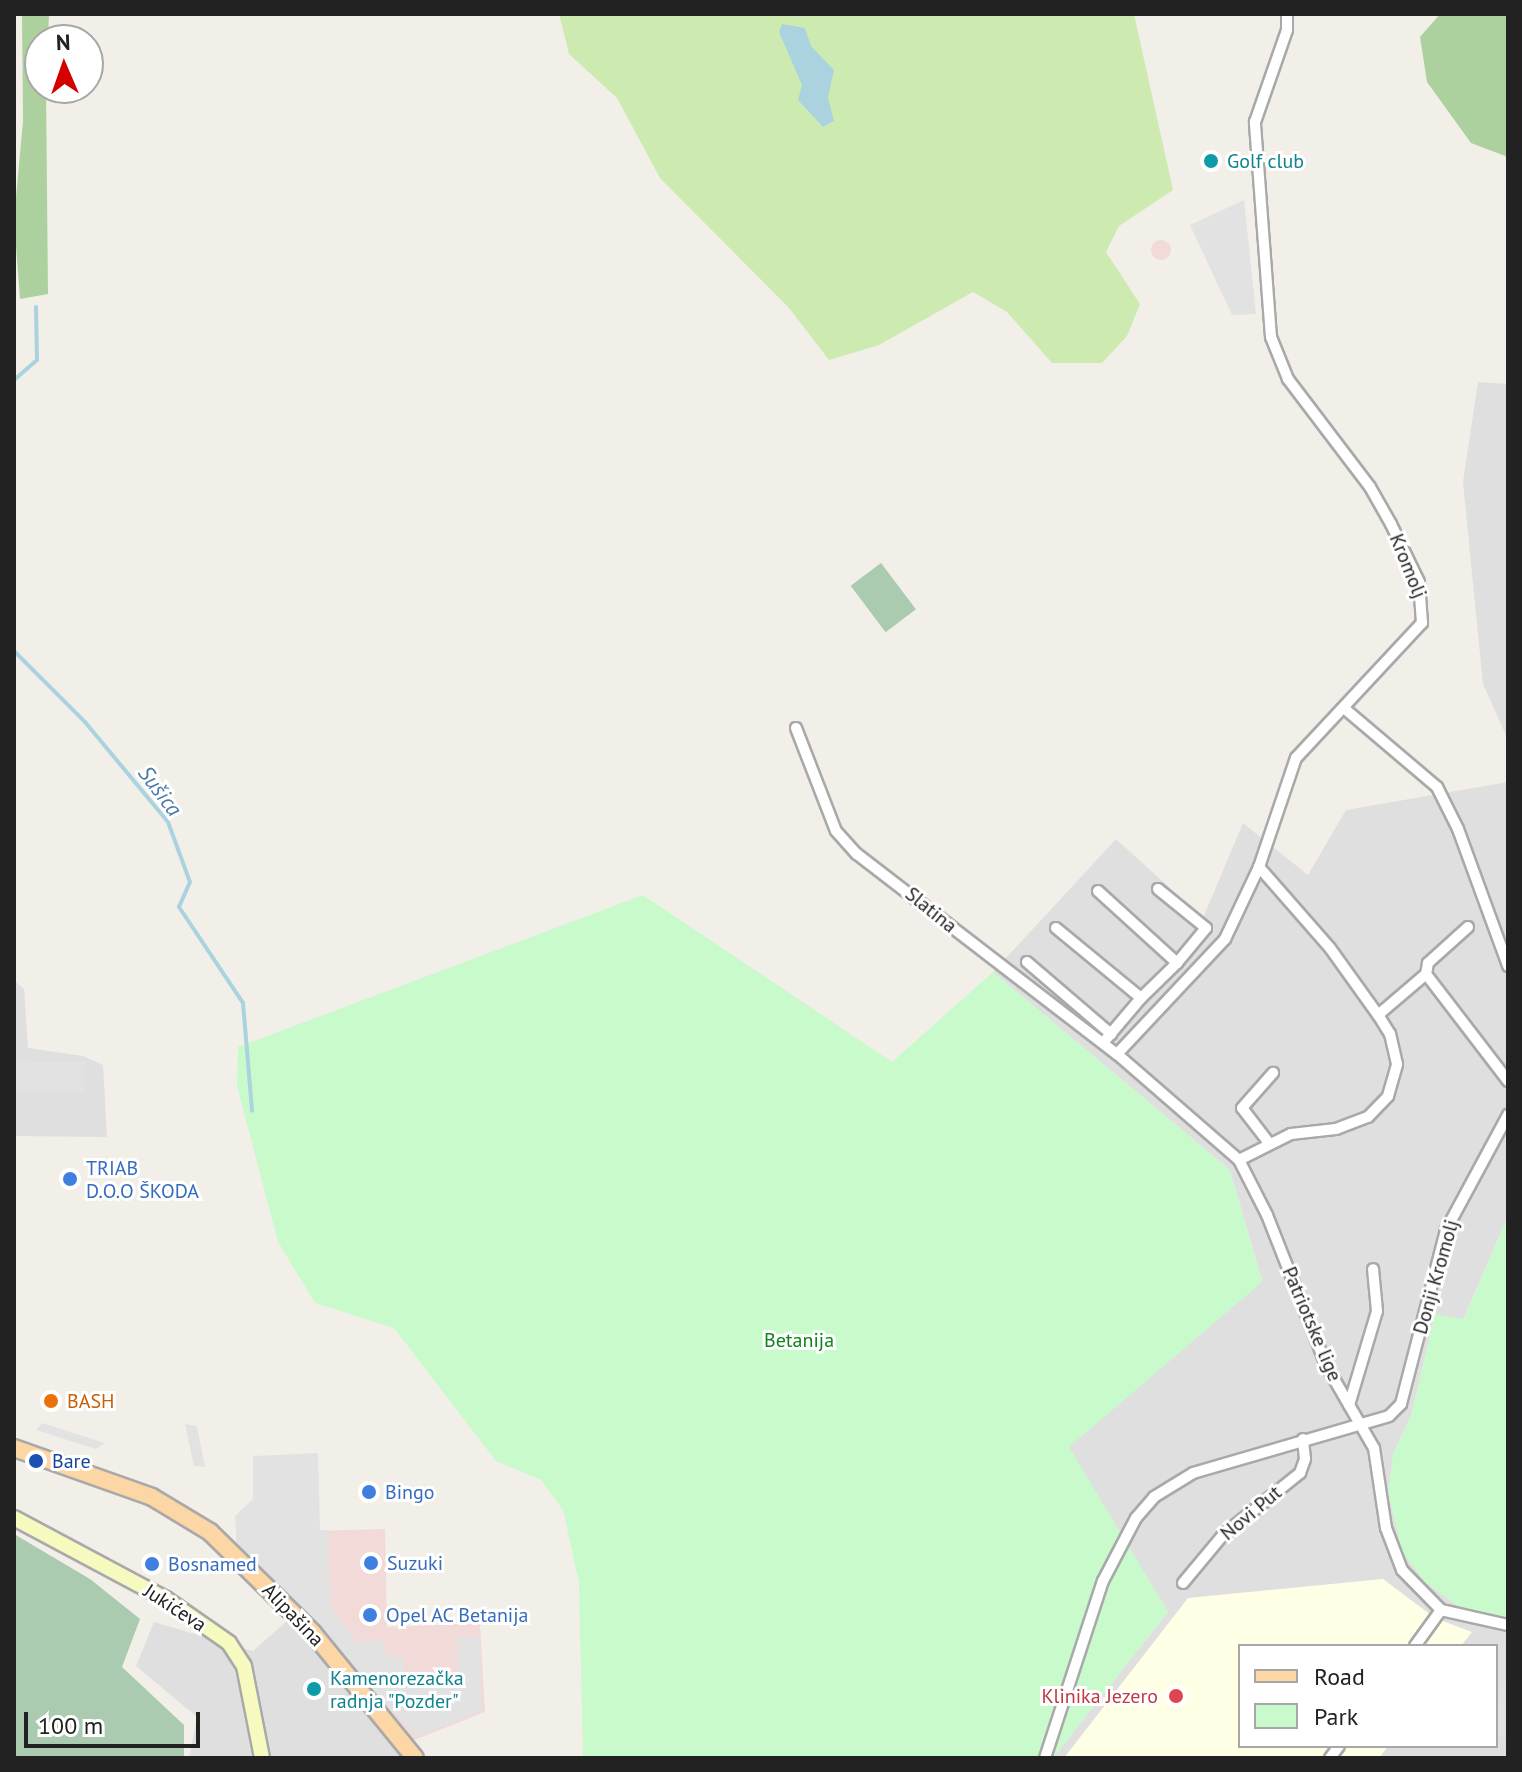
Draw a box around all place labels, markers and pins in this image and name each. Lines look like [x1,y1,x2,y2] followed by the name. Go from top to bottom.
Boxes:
[1227,149,1304,173] place label: Golf club
[1202,152,1220,170] marker: Golf club
[86,1156,199,1203] place label: TRIAB D.O.O ŠKODA
[61,1170,79,1188] marker: TRIAB D.O.O ŠKODA
[67,1389,114,1413] place label: BASH
[42,1392,60,1410] marker: BASH
[52,1449,91,1473] place label: Bare
[27,1452,45,1470] marker: Bare
[385,1480,434,1504] place label: Bingo
[360,1483,378,1501] marker: Bingo
[387,1551,443,1575] place label: Suzuki
[168,1552,257,1576] place label: Bosnamed
[362,1554,380,1572] marker: Suzuki
[143,1555,161,1573] marker: Bosnamed
[386,1603,530,1627] place label: Opel AC Betanija
[361,1606,379,1624] marker: Opel AC Betanija
[330,1666,464,1713] place label: Kamenorezačka radnja "Pozder"
[305,1680,323,1698] marker: Kamenorezačka radnja "Pozder"
[1041,1684,1158,1708] place label: Klinika Jezero
[1165,1685,1187,1707] marker: Klinika Jezero

